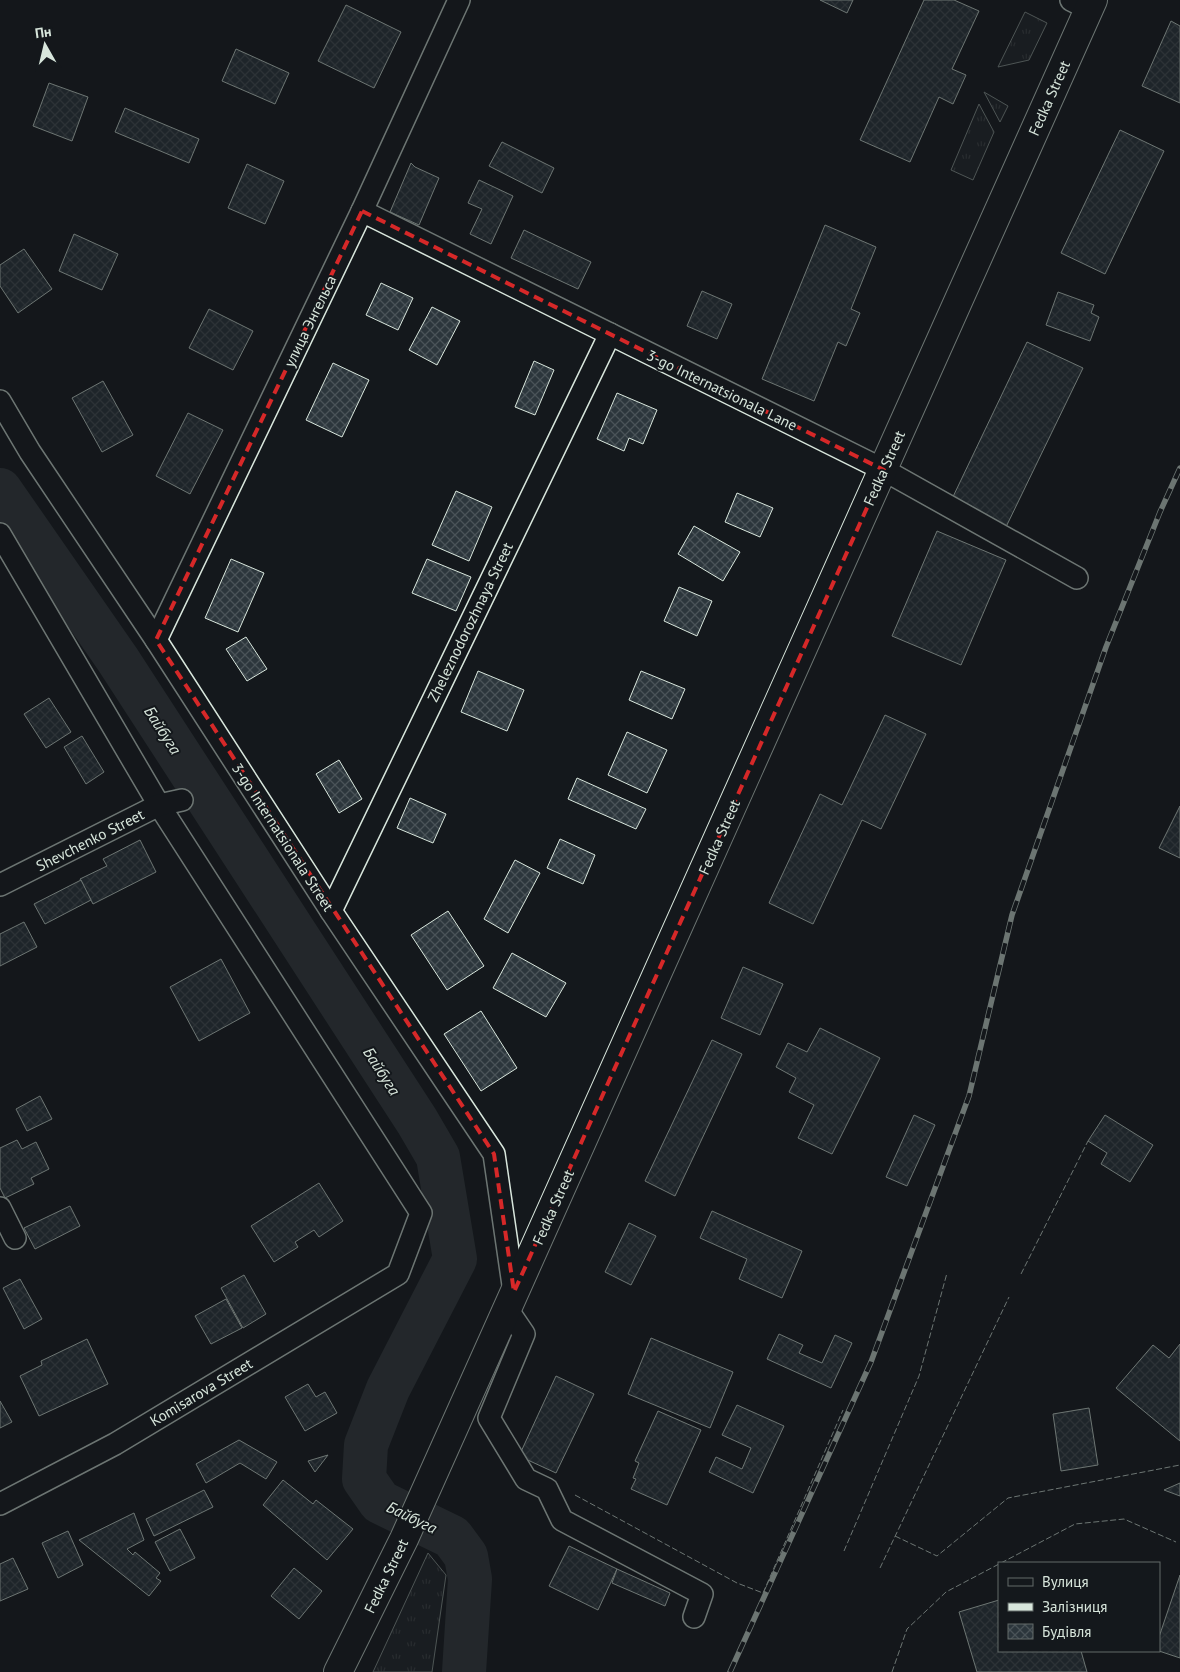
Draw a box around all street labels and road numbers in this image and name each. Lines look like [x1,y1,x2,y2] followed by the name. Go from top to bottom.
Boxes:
[1024,57,1074,139] street label: Fedka Street
[280,272,340,370] street label: улица Энгельса
[644,345,800,435] street label: 3-go Internatsionala Lane
[859,427,909,509] street label: Fedka Street
[423,539,517,705] street label: Zheleznodorozhnaya Street
[228,759,338,915] street label: 3-go Internatsionala Street
[694,796,744,878] street label: Fedka Street
[33,805,147,875] street label: Shevchenko Street
[528,1166,578,1248] street label: Fedka Street
[146,1354,256,1430] street label: Komisarova Street
[360,1536,412,1616] street label: Fedka Street

